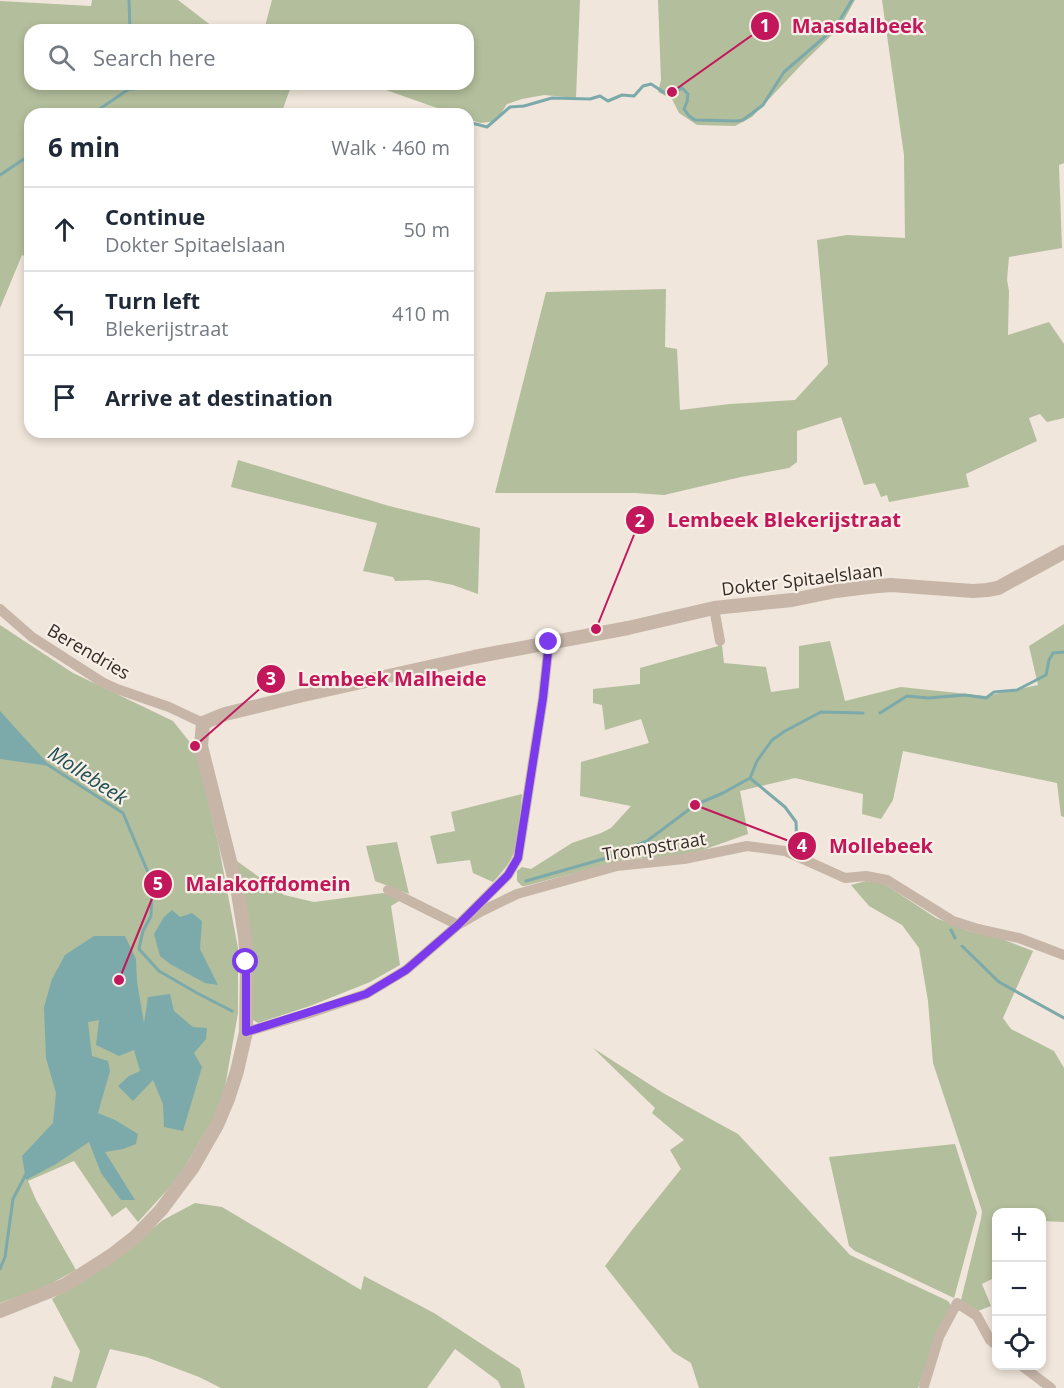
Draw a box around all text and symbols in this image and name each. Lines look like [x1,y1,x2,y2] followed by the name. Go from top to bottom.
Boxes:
[750,7,936,45] callout: Maasdalbeek
[792,12,925,39] text: Maasdalbeek
[760,13,770,37] text: 1
[24,24,474,90] search box
[45,41,78,74] icon: search
[93,42,216,72] text: Search here
[48,129,120,165] text: 6 min
[331,134,450,161] text: Walk · 460 m
[105,201,205,231] text: Continue
[48,213,81,246] icon: ahead
[403,216,450,243] text: 50 m
[105,231,286,258] text: Dokter Spitaelslaan
[105,285,200,315] text: Turn left
[48,297,81,330] icon: left
[392,300,450,327] text: 410 m
[105,315,228,342] text: Blekerijstraat
[48,381,81,414] icon: arrive
[105,382,333,412] text: Arrive at destination
[625,501,913,539] callout: Lembeek Blekerijstraat
[667,506,901,533] text: Lembeek Blekerijstraat
[635,508,645,532] text: 2
[720,557,884,601] street label: Dokter Spitaelslaan
[43,618,135,684] street label: Berendries
[535,628,561,654] route end
[256,660,499,698] callout: Lembeek Malheide
[297,665,487,692] text: Lembeek Malheide
[266,666,276,690] text: 3
[43,739,134,811] water label: Mollebeek
[600,826,708,866] street label: Trompstraat
[787,827,945,865] callout: Mollebeek
[829,832,934,859] text: Mollebeek
[797,833,807,857] text: 4
[143,865,362,903] callout: Malakoffdomein
[185,870,351,897] text: Malakoffdomein
[153,871,163,895] text: 5
[232,948,258,974] route start
[992,1208,1046,1370] map controls
[992,1208,1046,1262] button: +
[992,1262,1046,1316] button: −
[992,1316,1046,1370] button: locate

